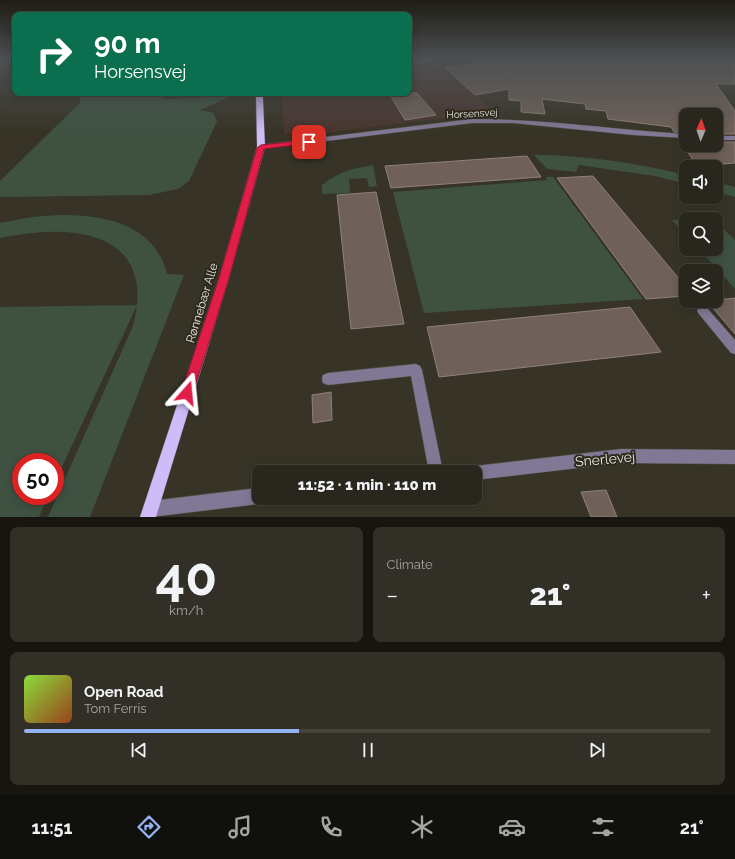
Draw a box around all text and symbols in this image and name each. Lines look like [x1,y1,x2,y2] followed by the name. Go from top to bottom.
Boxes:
[94,27,160,60] text: 90 m
[28,28,80,80] icon: right
[94,61,186,82] text: Horsensvej
[446,107,498,120] street label: Horsensvej
[679,108,723,152] north arrow
[679,108,723,308] map controls
[292,125,326,159] pin
[298,131,320,153] icon: arrive
[679,160,723,204] button: sound
[679,212,723,256] button: search
[183,261,221,345] street label: Rønnebær Alle
[679,264,723,308] button: layers
[166,372,208,414] position arrow
[574,448,636,470] street label: Snerlevej
[12,453,64,505] speed limit sign: 50
[298,476,436,494] text: 11:52 · 1 min · 110 m
[155,546,217,607] text: 40
[387,557,433,572] text: Climate
[530,577,571,612] text: 21°
[387,582,398,608] text: −
[702,582,711,608] text: +
[169,603,203,618] text: km/h
[84,683,164,701] text: Open Road
[84,701,147,716] text: Tom Ferris
[128,739,150,761] icon: previous
[357,739,379,761] icon: pause
[586,739,608,761] icon: next
[135,813,163,841] icon: directions
[226,813,254,841] icon: music
[317,813,345,841] icon: phone
[408,813,436,841] icon: climate
[498,813,526,841] icon: car
[589,813,617,841] icon: filters
[31,817,72,838] text: 11:51
[680,817,704,838] text: 21°

